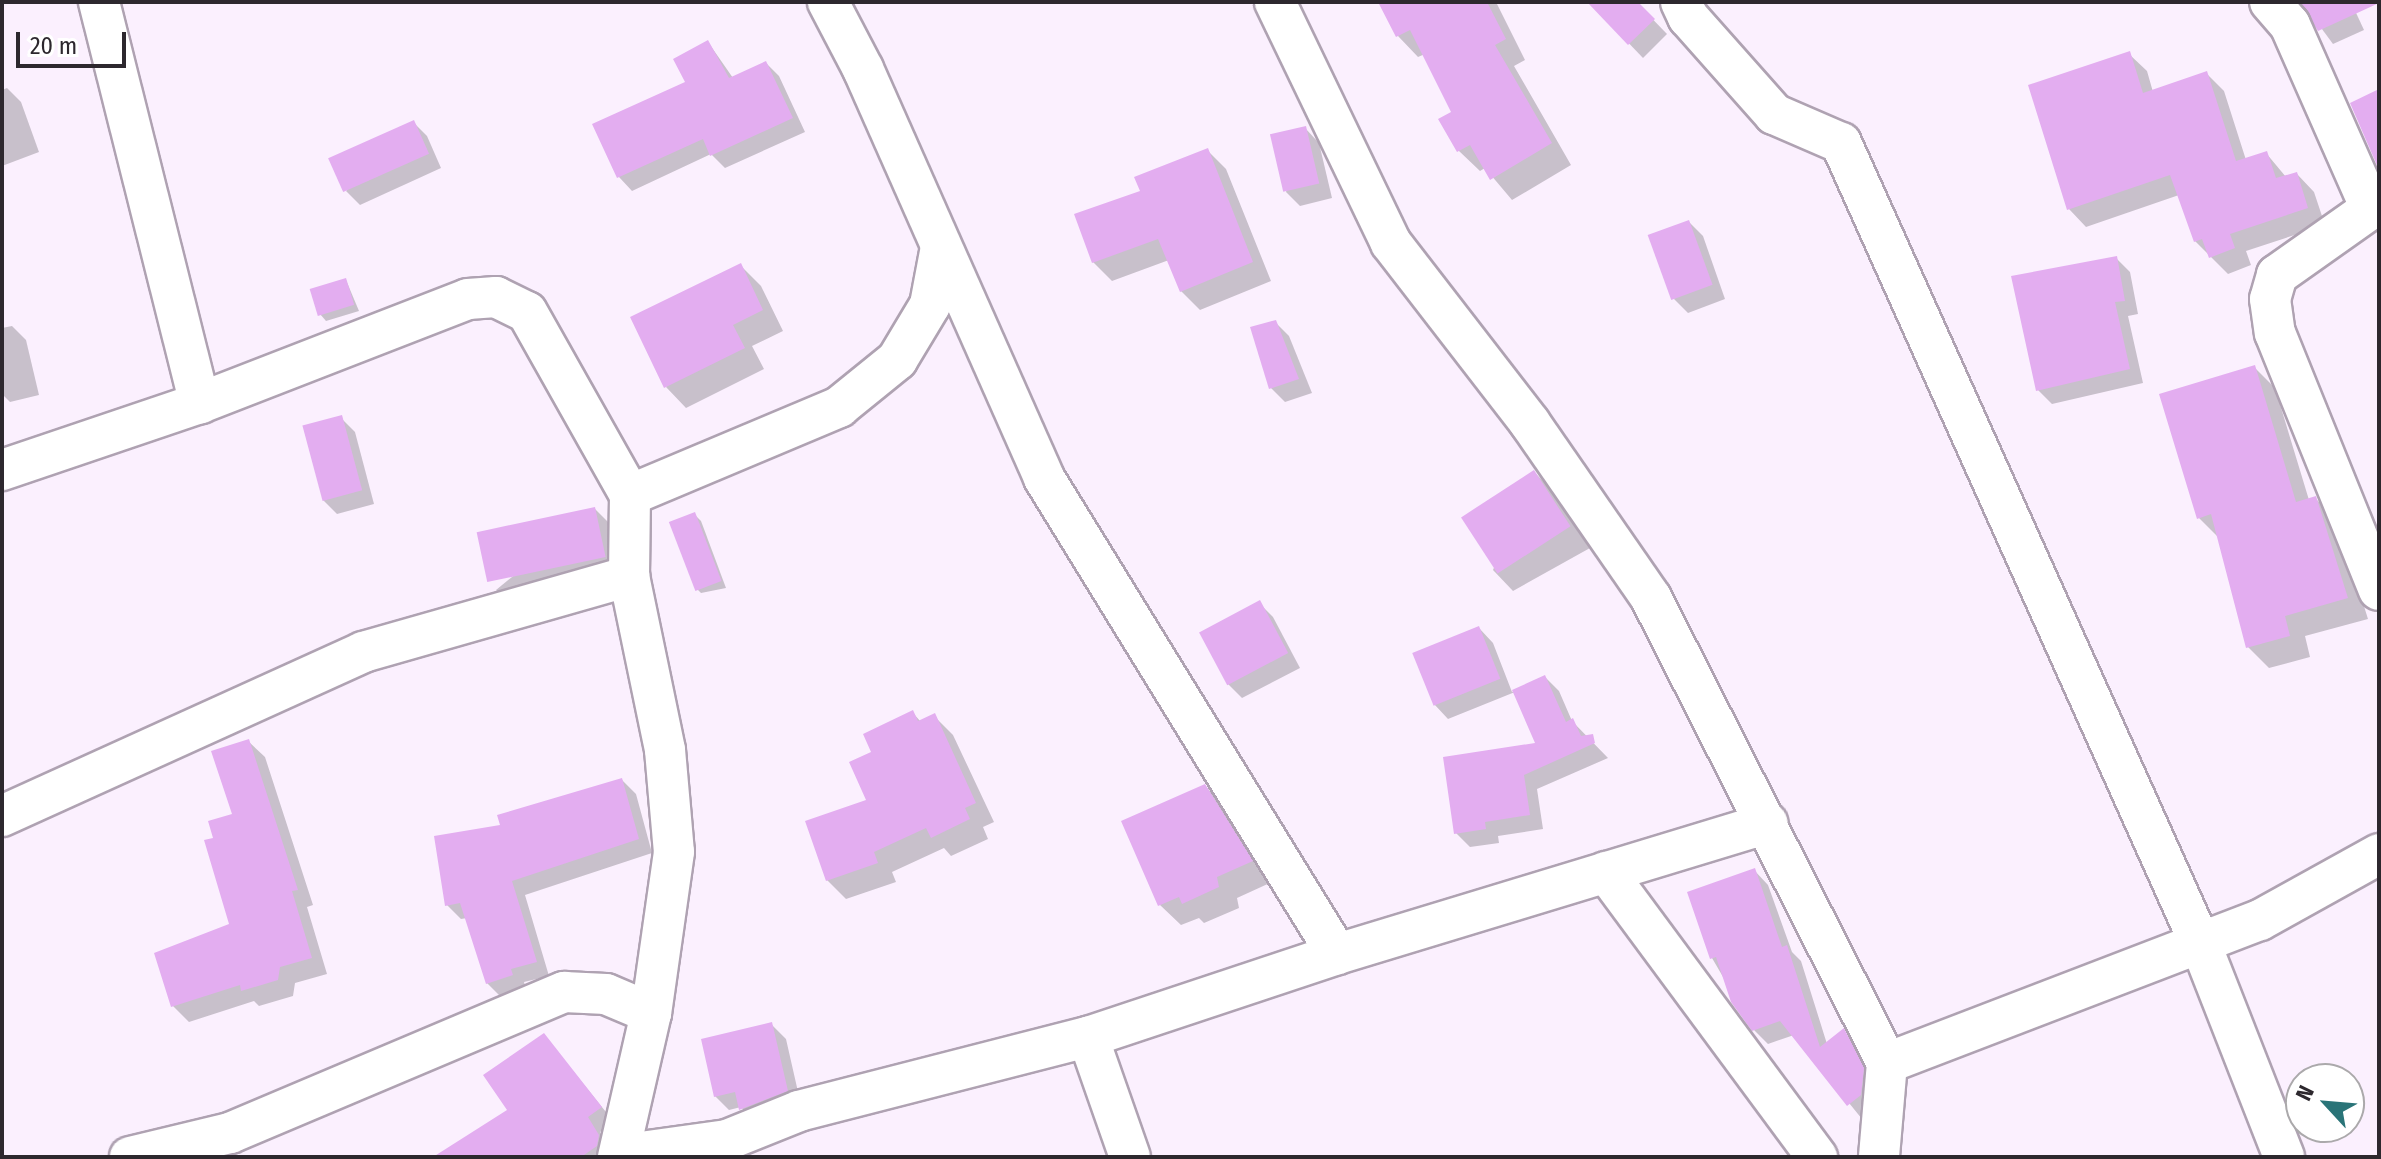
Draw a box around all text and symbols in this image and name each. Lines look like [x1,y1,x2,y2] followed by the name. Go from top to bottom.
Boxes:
[20,16,130,66] scale bar
[30,32,77,60] text: 20 m
[2285,1063,2365,1143] north arrow
[2290,1081,2320,1105] text: N

